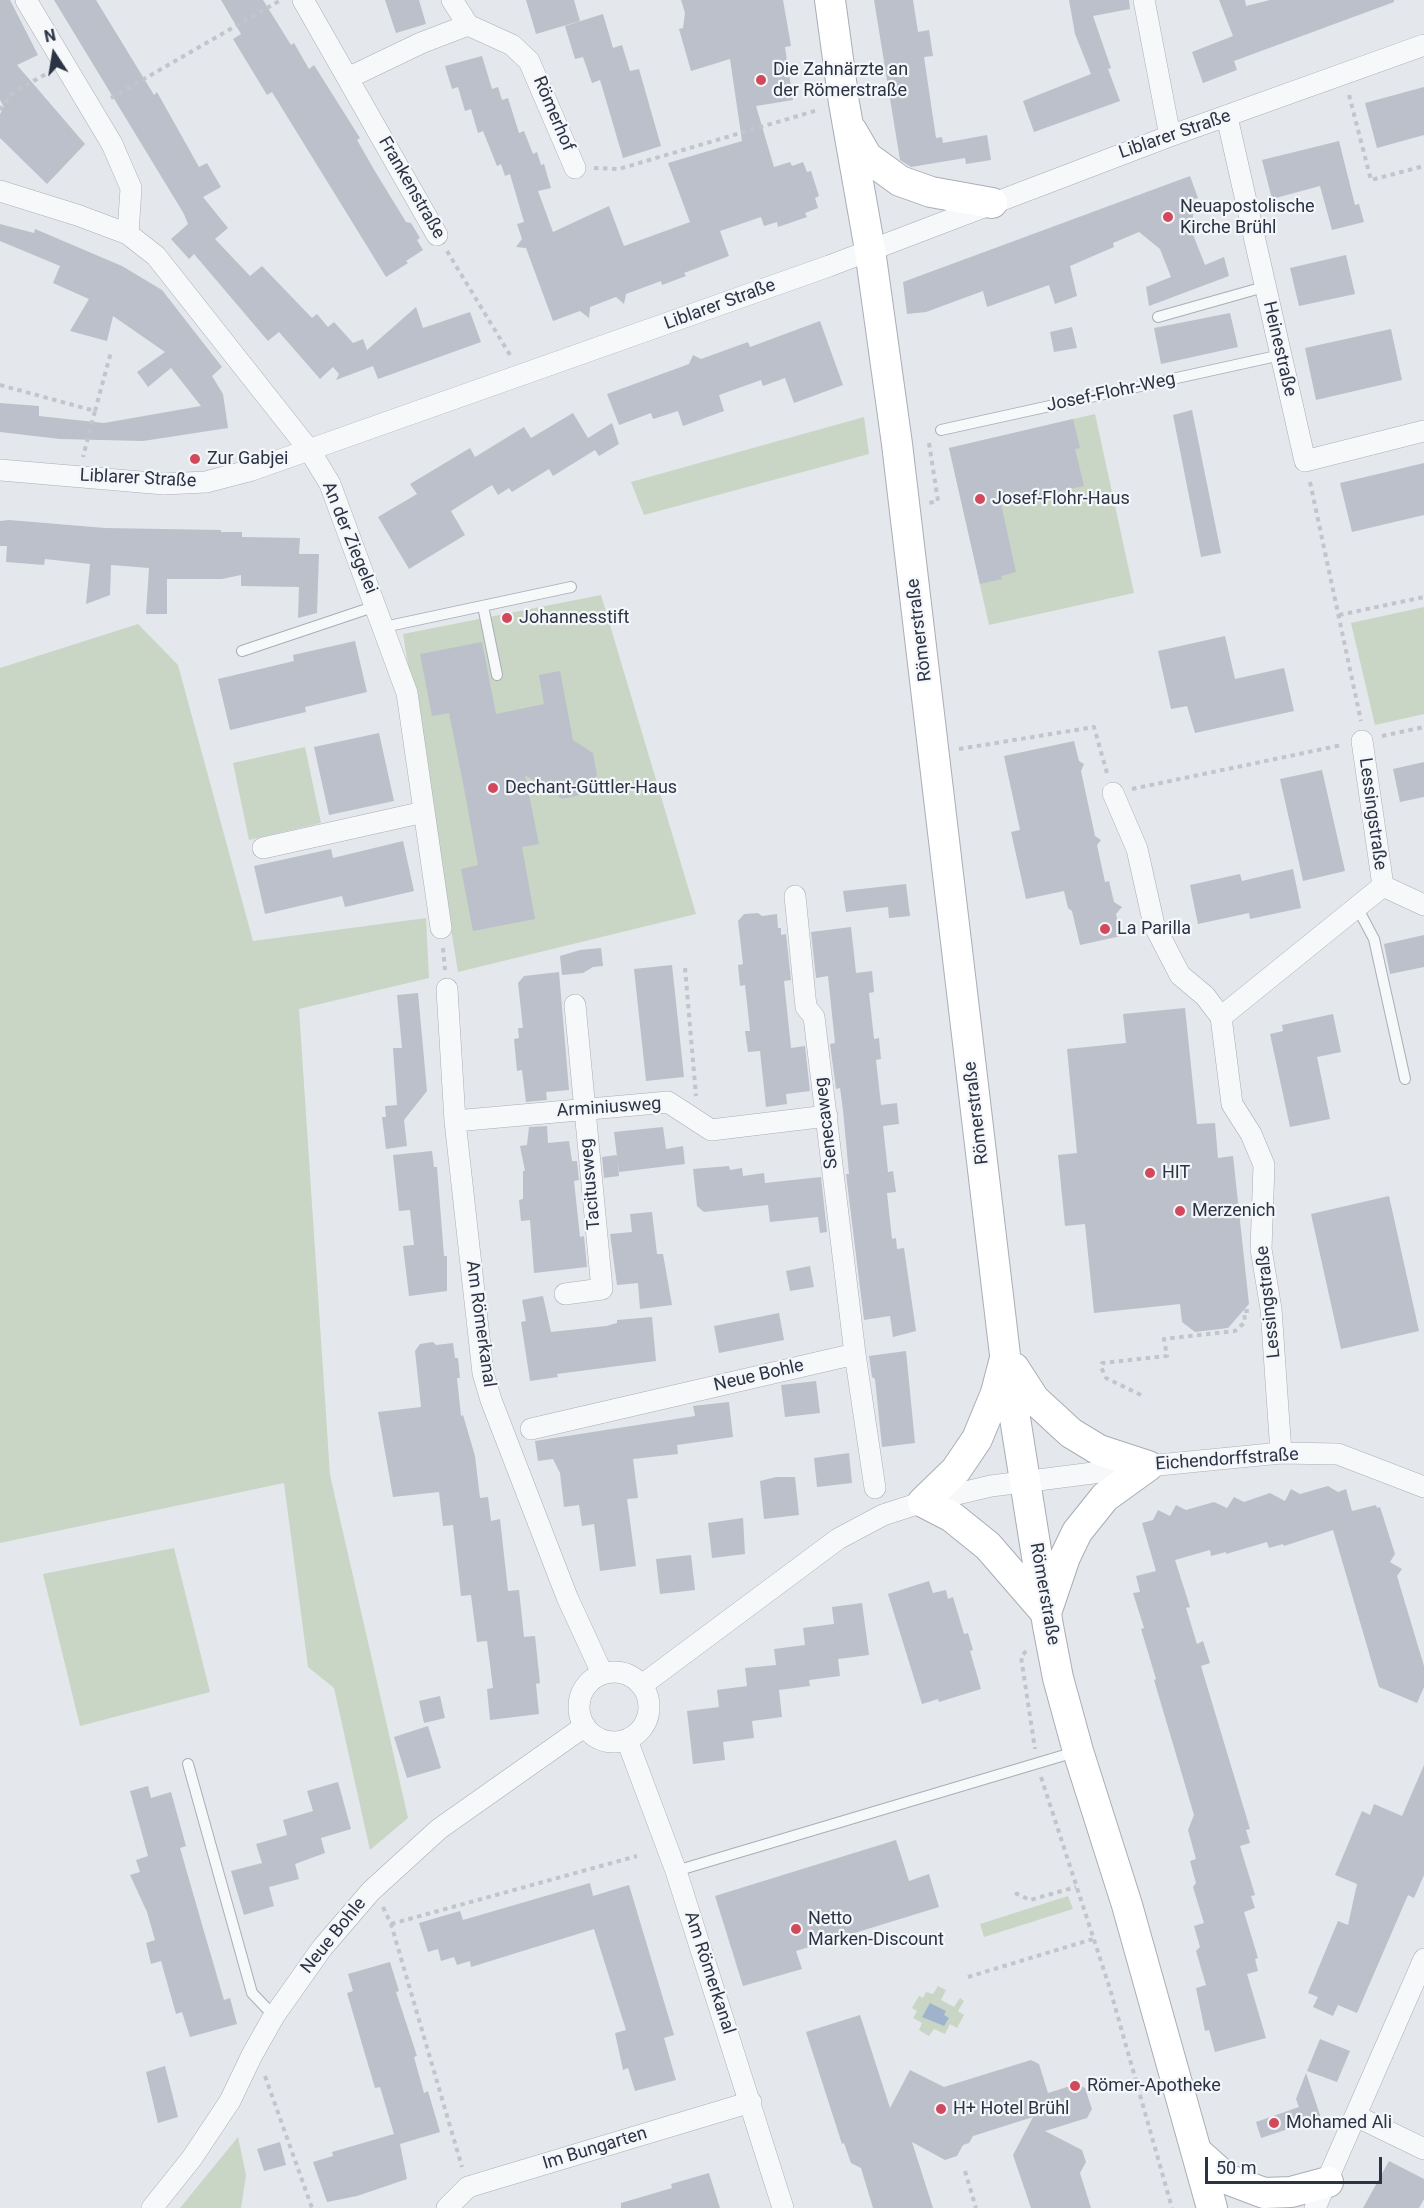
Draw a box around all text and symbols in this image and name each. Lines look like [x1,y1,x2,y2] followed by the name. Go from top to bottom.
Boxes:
[24,24,84,84] north arrow
[43,25,58,46] text: N
[773,59,908,101] place label: Die Zahnärzte an der Römerstraße
[528,73,578,155] street label: Römerhof
[754,73,768,87] marker: Die Zahnärzte an der Römerstraße
[1116,106,1234,164] street label: Liblarer Straße
[373,133,449,243] street label: Frankenstraße
[1180,196,1315,238] place label: Neuapostolische Kirche Brühl
[1161,210,1175,224] marker: Neuapostolische Kirche Brühl
[661,275,779,335] street label: Liblarer Straße
[1258,299,1300,399] street label: Heinestraße
[1045,369,1177,417] street label: Josef-Flohr-Weg
[207,448,288,470] place label: Zur Gabjei
[188,452,202,466] marker: Zur Gabjei
[79,465,197,493] street label: Liblarer Straße
[317,479,381,597] street label: An der Ziegelei
[992,488,1130,510] place label: Josef-Flohr-Haus
[973,492,987,506] marker: Josef-Flohr-Haus
[903,577,937,683] street label: Römerstraße
[519,607,629,629] place label: Johannesstift
[500,611,514,625] marker: Johannesstift
[1353,756,1391,872] street label: Lessingstraße
[505,777,677,799] place label: Dechant-Güttler-Haus
[486,781,500,795] marker: Dechant-Güttler-Haus
[1117,918,1191,940] place label: La Parilla
[1098,922,1112,936] marker: La Parilla
[960,1060,994,1166] street label: Römerstraße
[811,1076,843,1170] street label: Senecaweg
[556,1094,662,1122] street label: Arminiusweg
[576,1137,606,1231] street label: Tacitusweg
[1162,1162,1190,1184] place label: HIT
[1143,1166,1157,1180] marker: HIT
[1192,1200,1275,1222] place label: Merzenich
[1173,1204,1187,1218] marker: Merzenich
[1252,1245,1286,1359] street label: Lessingstraße
[460,1259,500,1389] street label: Am Römerkanal
[712,1355,806,1397] street label: Neue Bohle
[1155,1444,1299,1476] street label: Eichendorffstraße
[1024,1541,1064,1647] street label: Römerstraße
[297,1894,371,1978] street label: Neue Bohle
[808,1908,944,1950] place label: Netto Marken-Discount
[679,1909,739,2037] street label: Am Römerkanal
[789,1922,803,1936] marker: Netto Marken-Discount
[1087,2075,1221,2097] place label: Römer-Apotheke
[1068,2079,1082,2093] marker: Römer-Apotheke
[953,2098,1069,2120] place label: H+ Hotel Brühl
[934,2102,948,2116] marker: H+ Hotel Brühl
[1286,2112,1392,2134] place label: Mohamed Ali
[1267,2116,1281,2130] marker: Mohamed Ali
[540,2123,650,2175] street label: Im Bungarten
[1208,2145,1385,2183] scale bar
[1216,2157,1256,2178] text: 50 m

